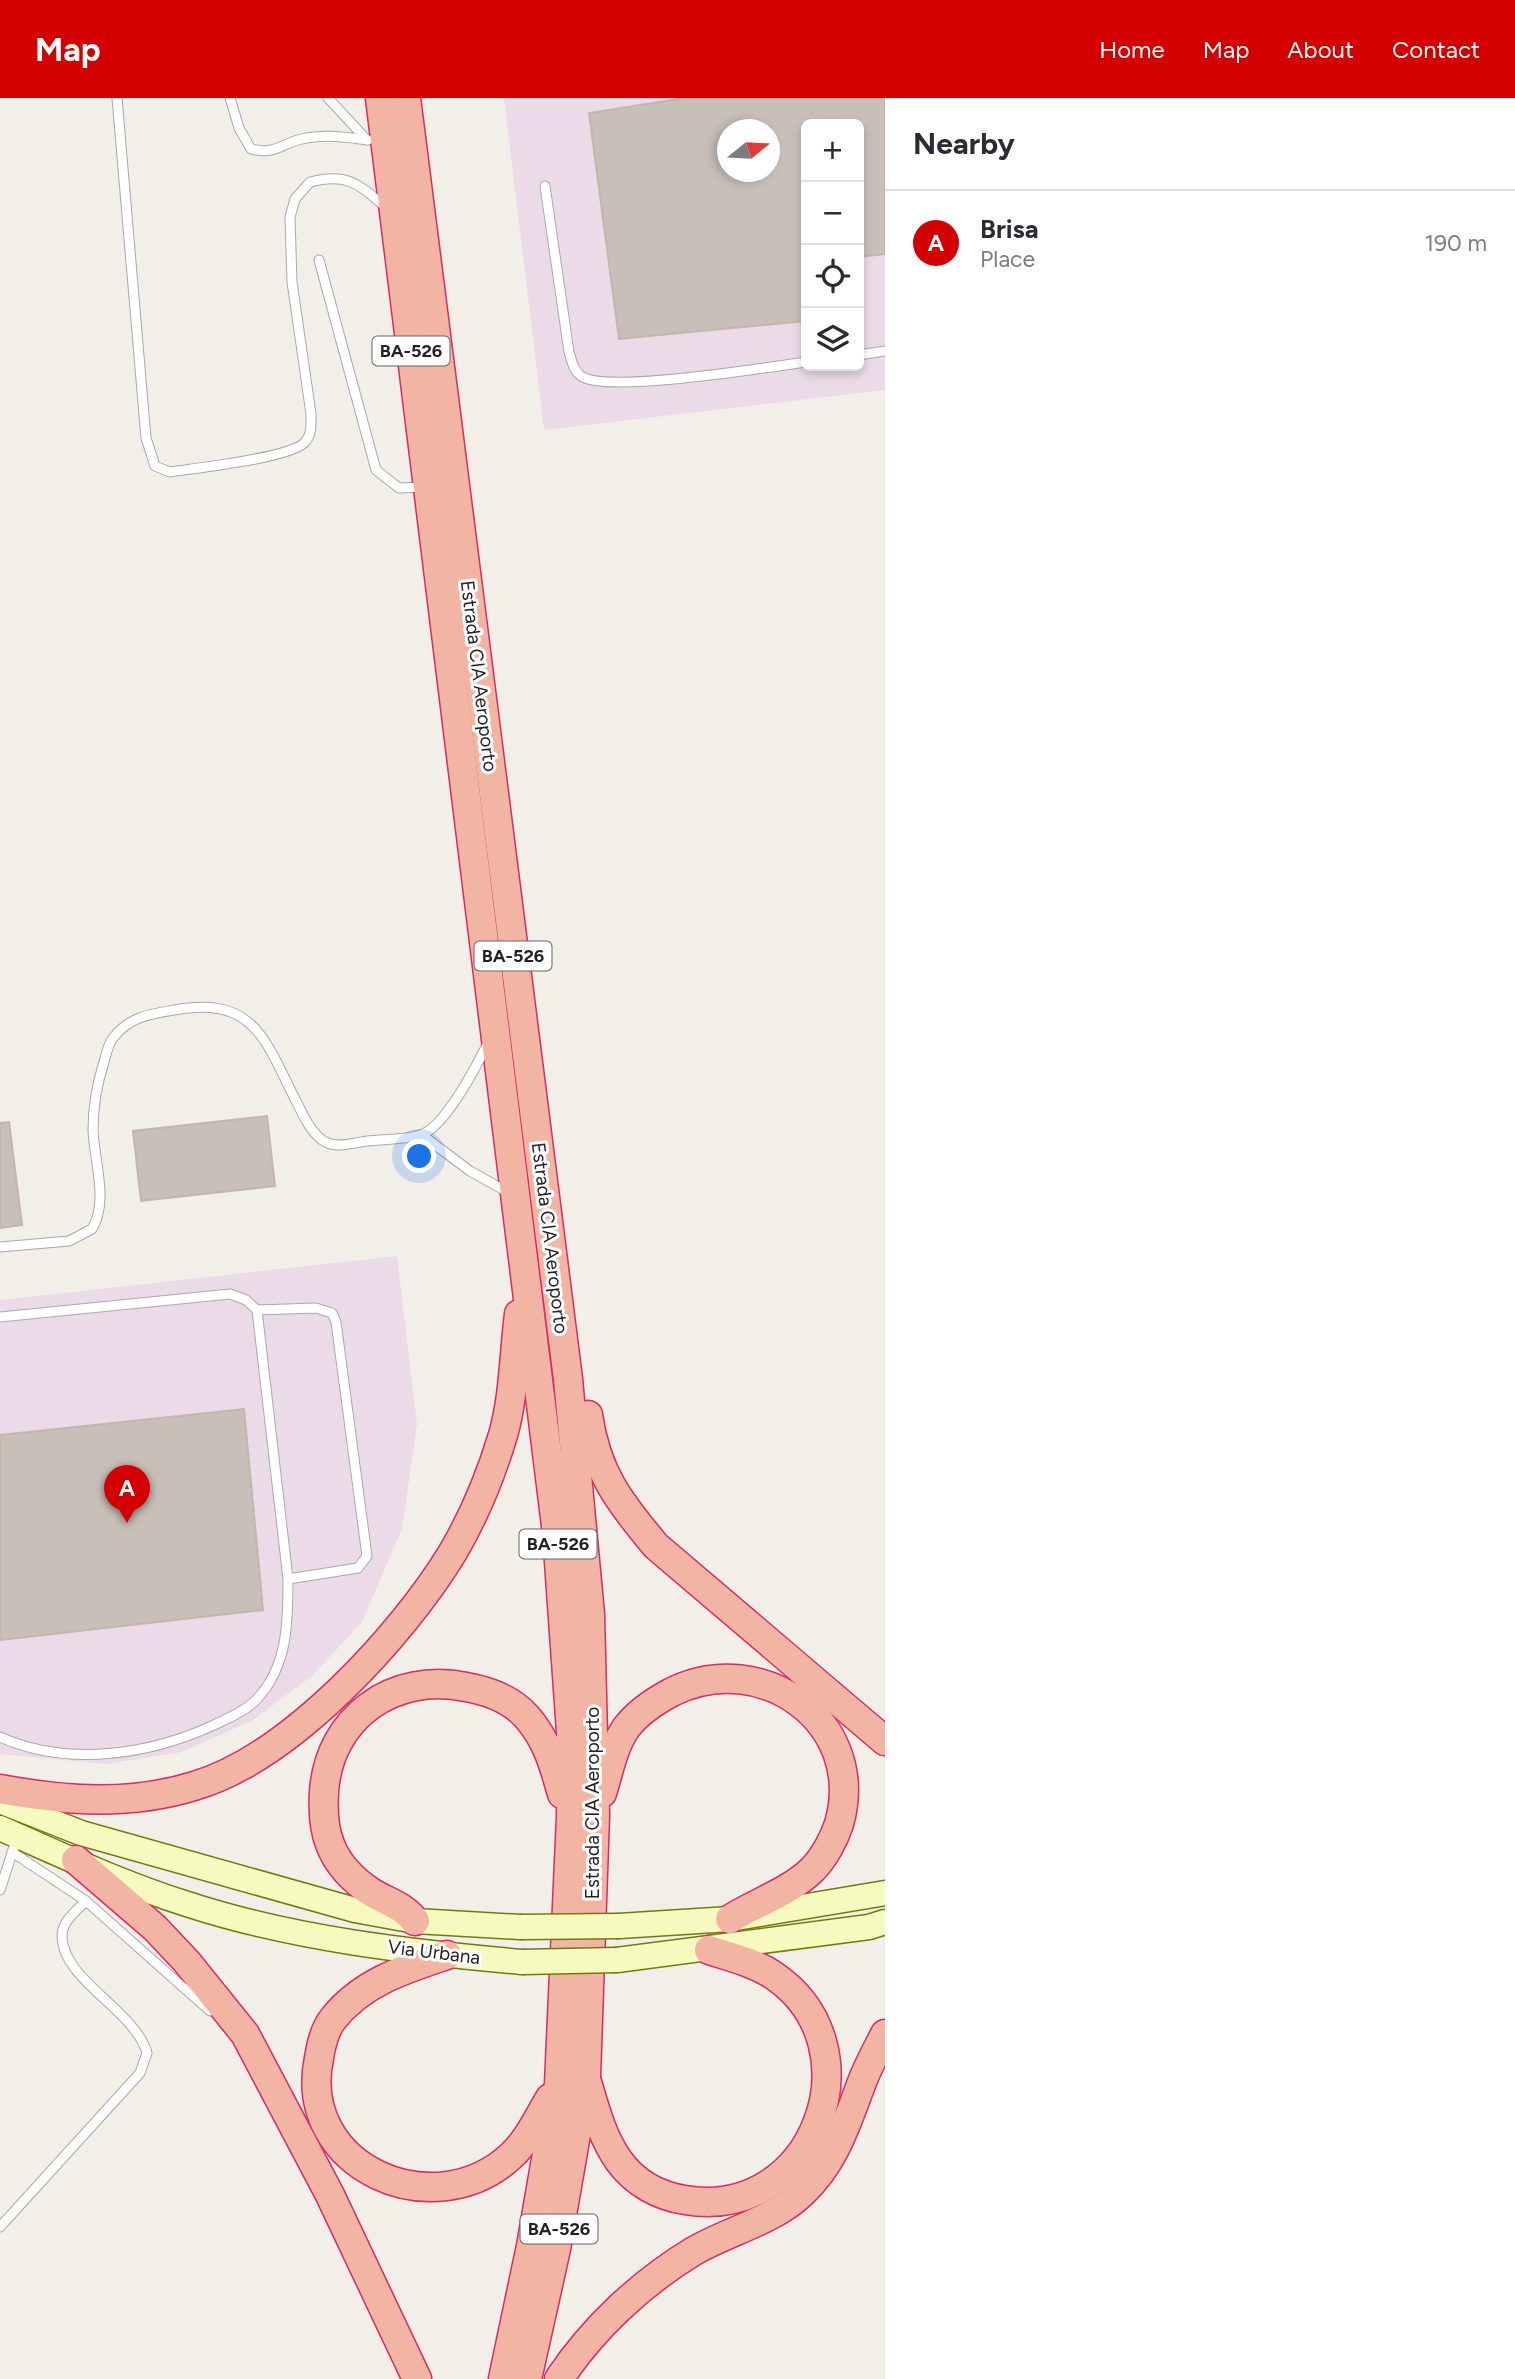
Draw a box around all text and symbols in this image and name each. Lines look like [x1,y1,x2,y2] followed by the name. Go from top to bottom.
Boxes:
[35,30,101,69] text: Map
[1099,35,1165,64] text: Home
[1203,35,1249,64] text: Map
[1287,35,1354,64] text: About
[1392,35,1480,64] text: Contact
[717,119,780,182] north arrow
[801,119,864,371] map controls
[801,119,864,182] button: +
[913,125,1015,162] text: Nearby
[801,182,864,245] button: −
[980,213,1039,245] text: Brisa
[928,229,944,257] text: A
[1424,229,1487,257] text: 190 m
[801,245,864,308] button: locate
[980,245,1035,273] text: Place
[801,308,864,371] button: layers
[372,337,450,366] road number: BA-526
[456,579,502,773] street label: Estrada CIA Aeroporto
[475,942,552,970] road number: BA-526
[402,1139,436,1173] your location
[527,1141,573,1335] street label: Estrada CIA Aeroporto
[104,1465,150,1523] pin: A
[520,1530,596,1559] road number: BA-526
[581,1707,604,1899] street label: Estrada CIA Aeroporto
[386,1935,482,1969] street label: Via Urbana
[520,2214,598,2244] road number: BA-526

